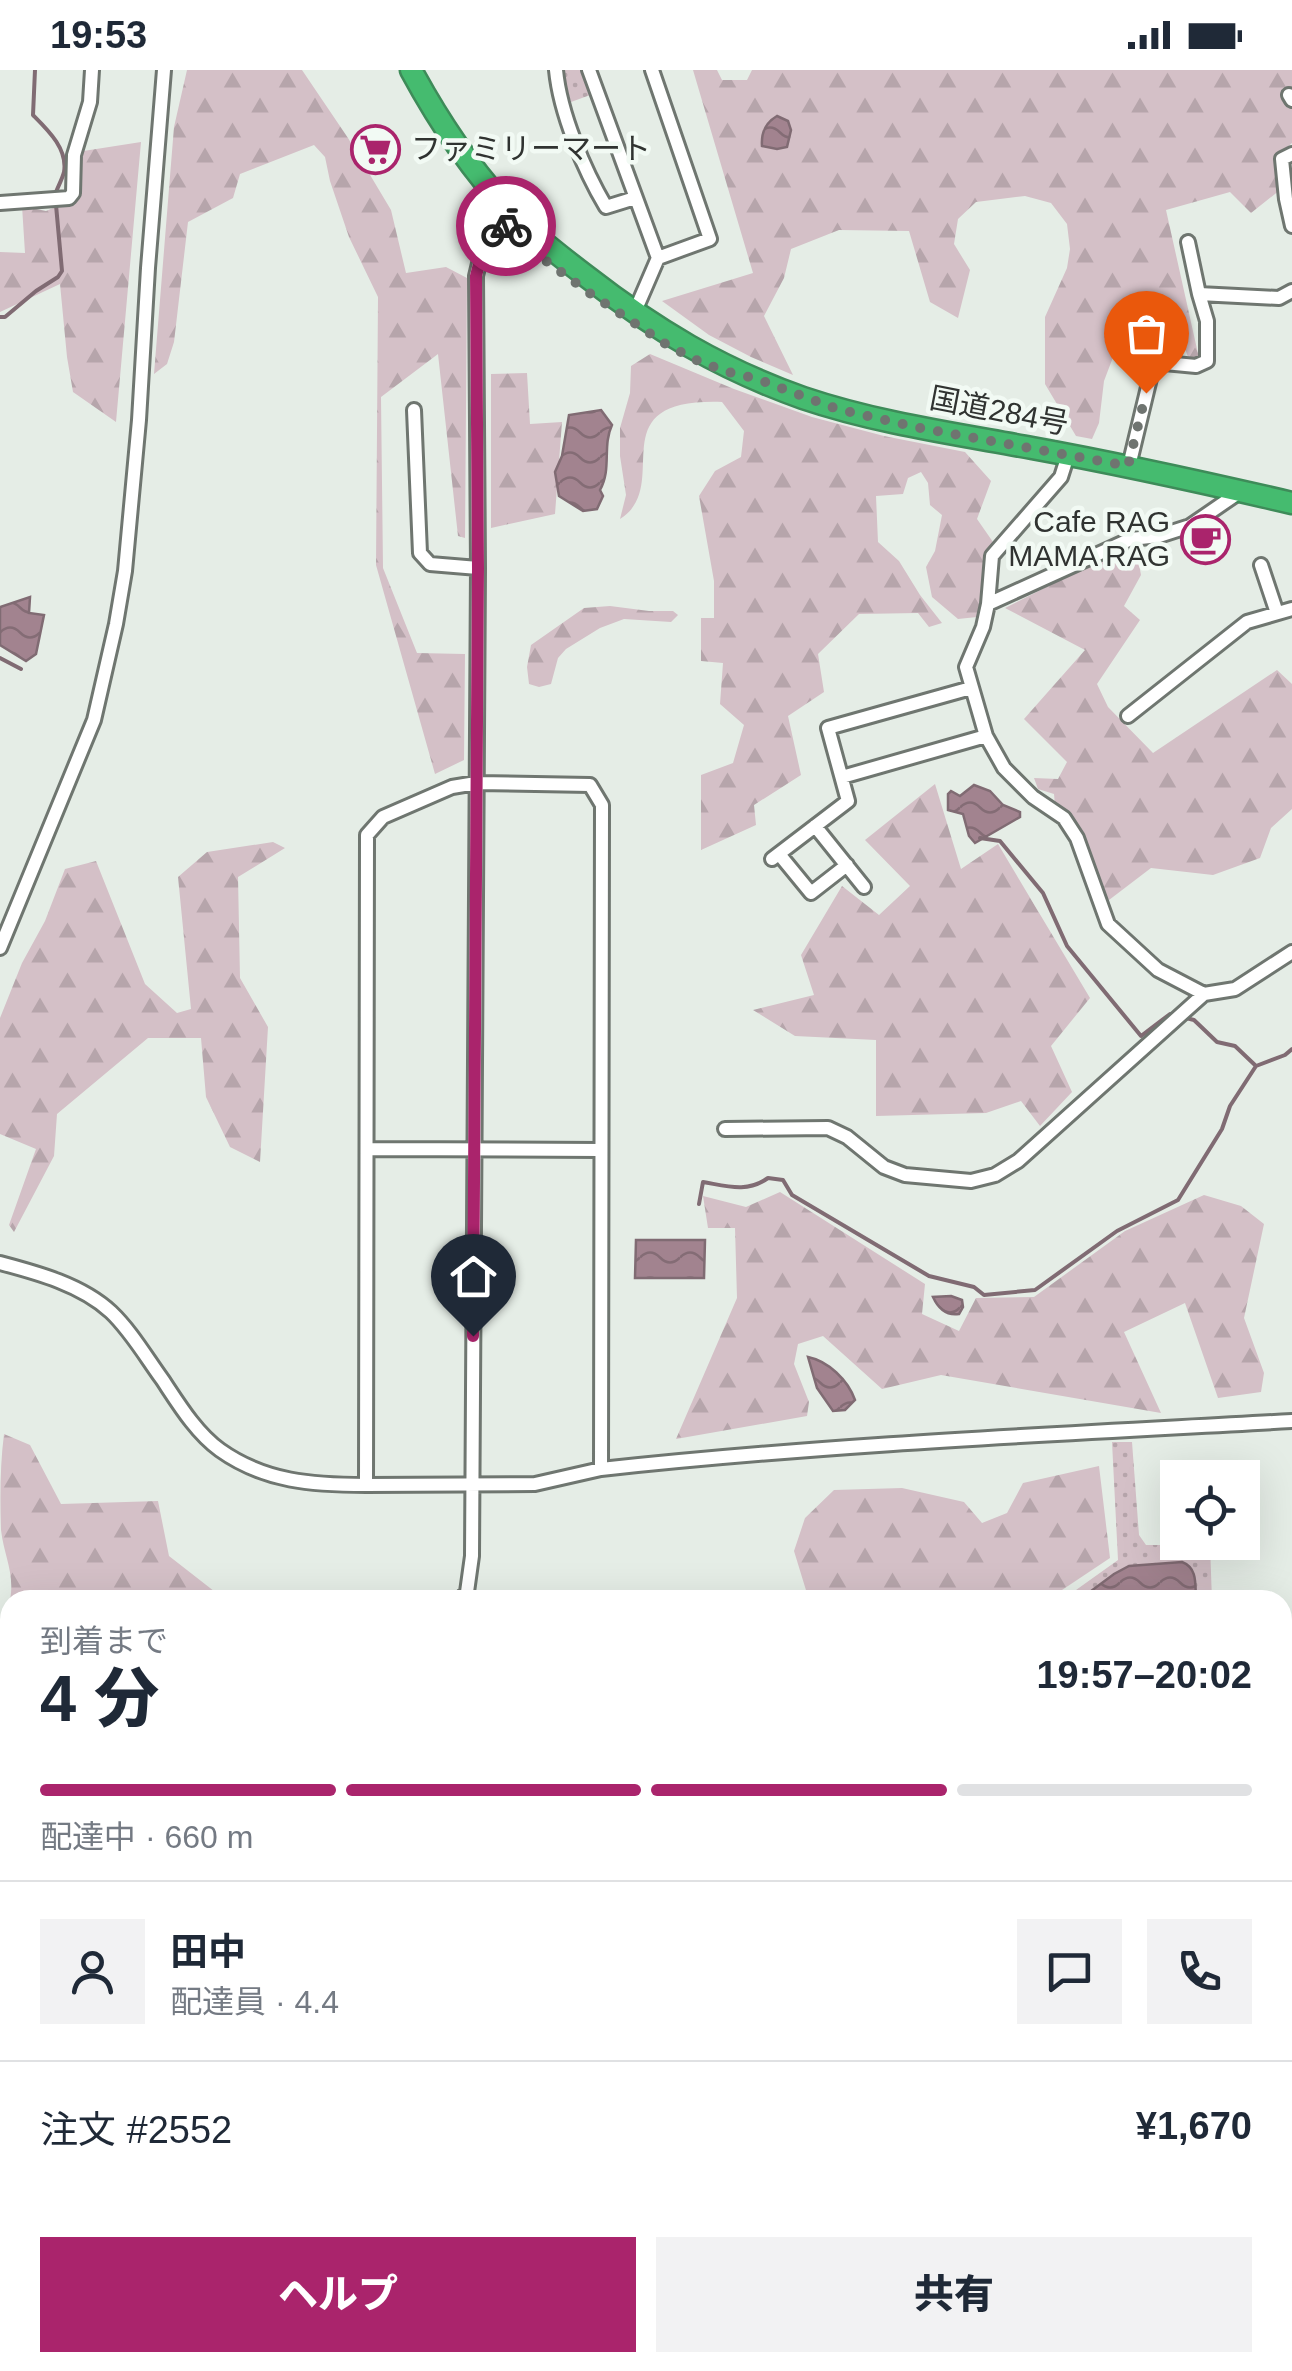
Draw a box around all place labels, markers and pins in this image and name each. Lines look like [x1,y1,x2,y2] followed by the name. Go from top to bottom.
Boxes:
[350,123,402,175] supermarket icon: ファミリーマート
[411,132,651,165] place label: ファミリーマート
[1104,291,1189,394] pin
[1008,505,1170,572] place label: Cafe RAG MAMA RAG
[1179,513,1231,565] cafe icon: Cafe RAG MAMA RAG
[431,1234,516,1337] pin

